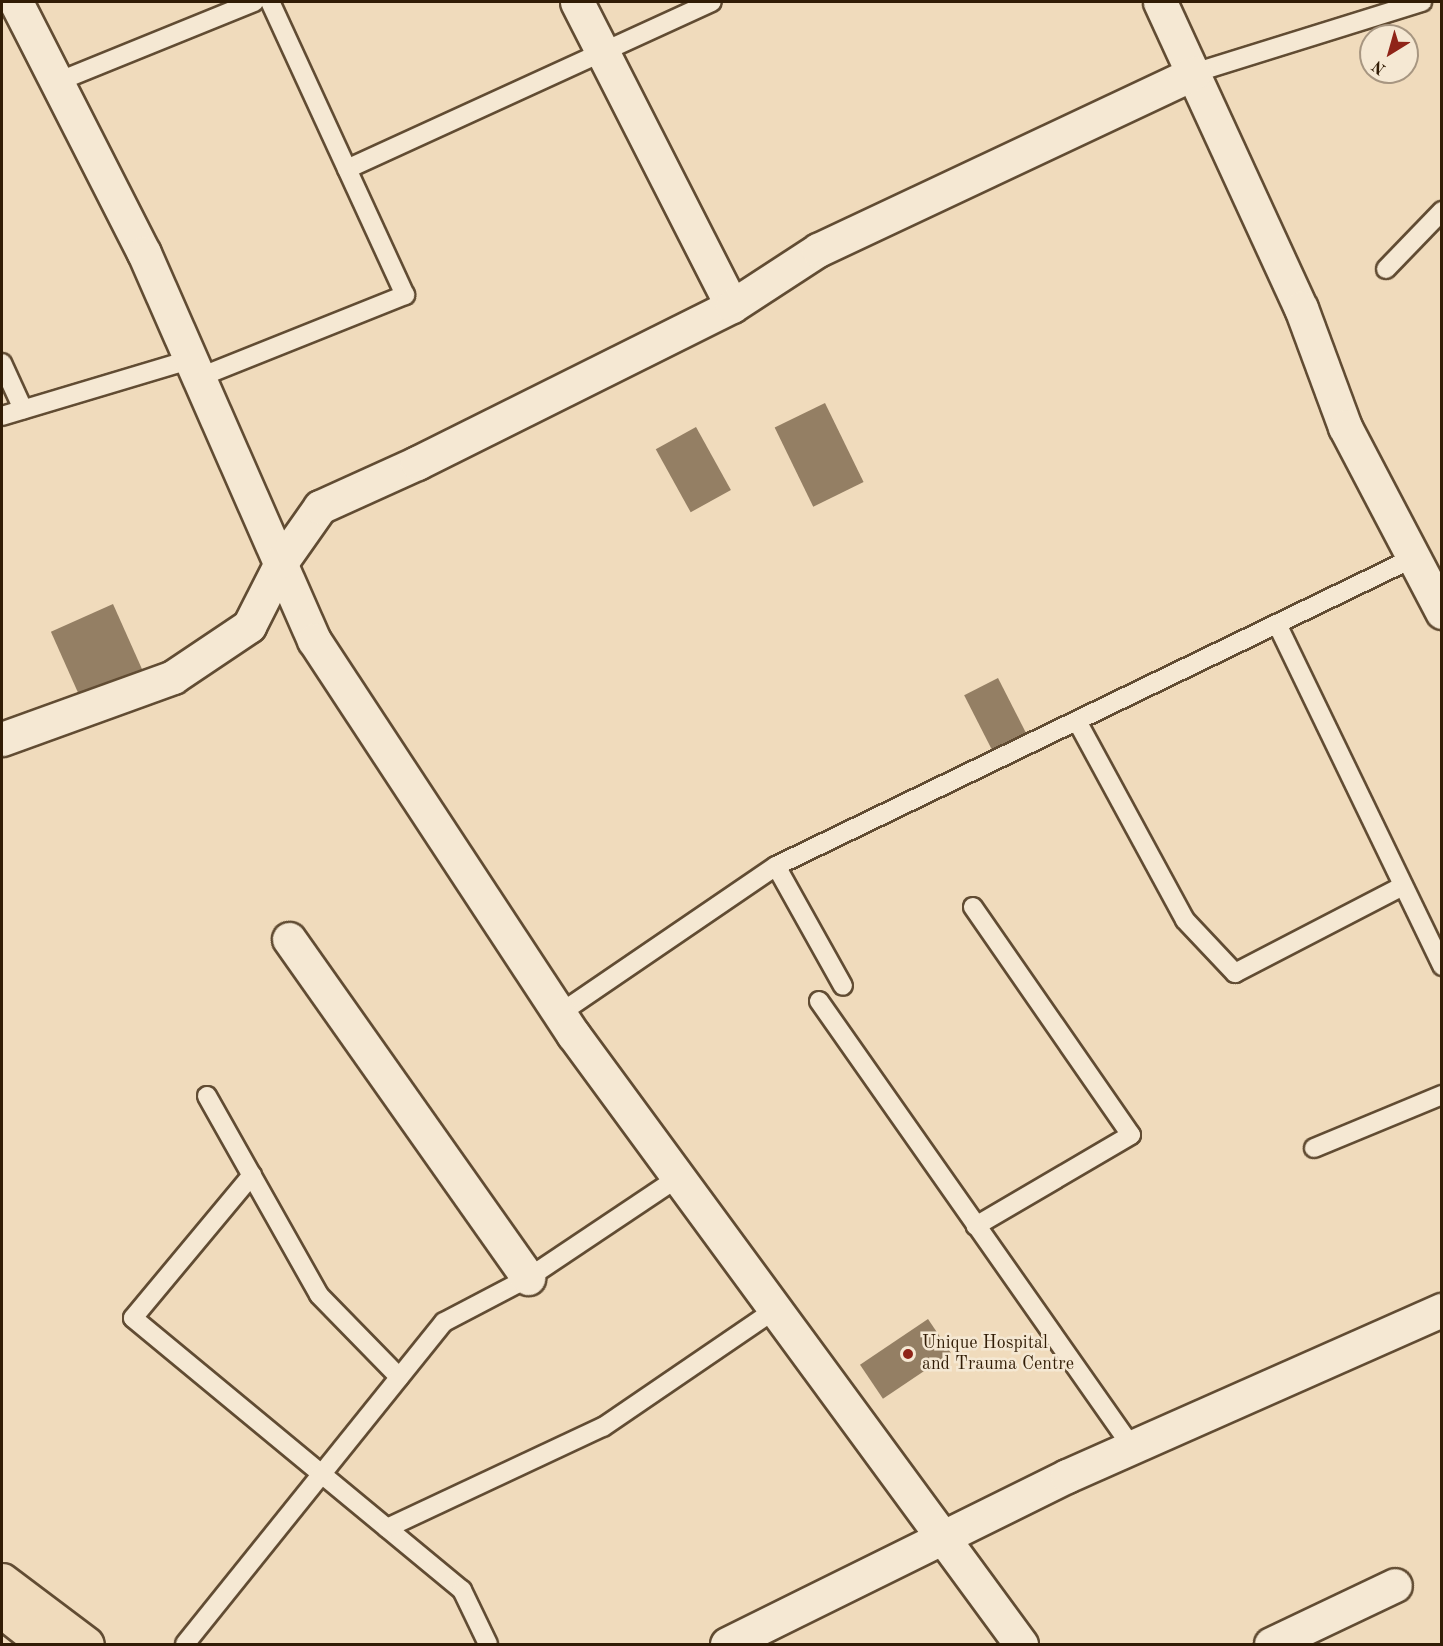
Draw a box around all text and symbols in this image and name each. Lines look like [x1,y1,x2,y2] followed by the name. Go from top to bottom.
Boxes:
[1359,24,1419,84] north arrow
[1370,57,1389,77] text: N
[922,1333,1074,1376] place label: Unique Hospital and Trauma Centre
[899,1345,917,1363] marker: Unique Hospital and Trauma Centre

